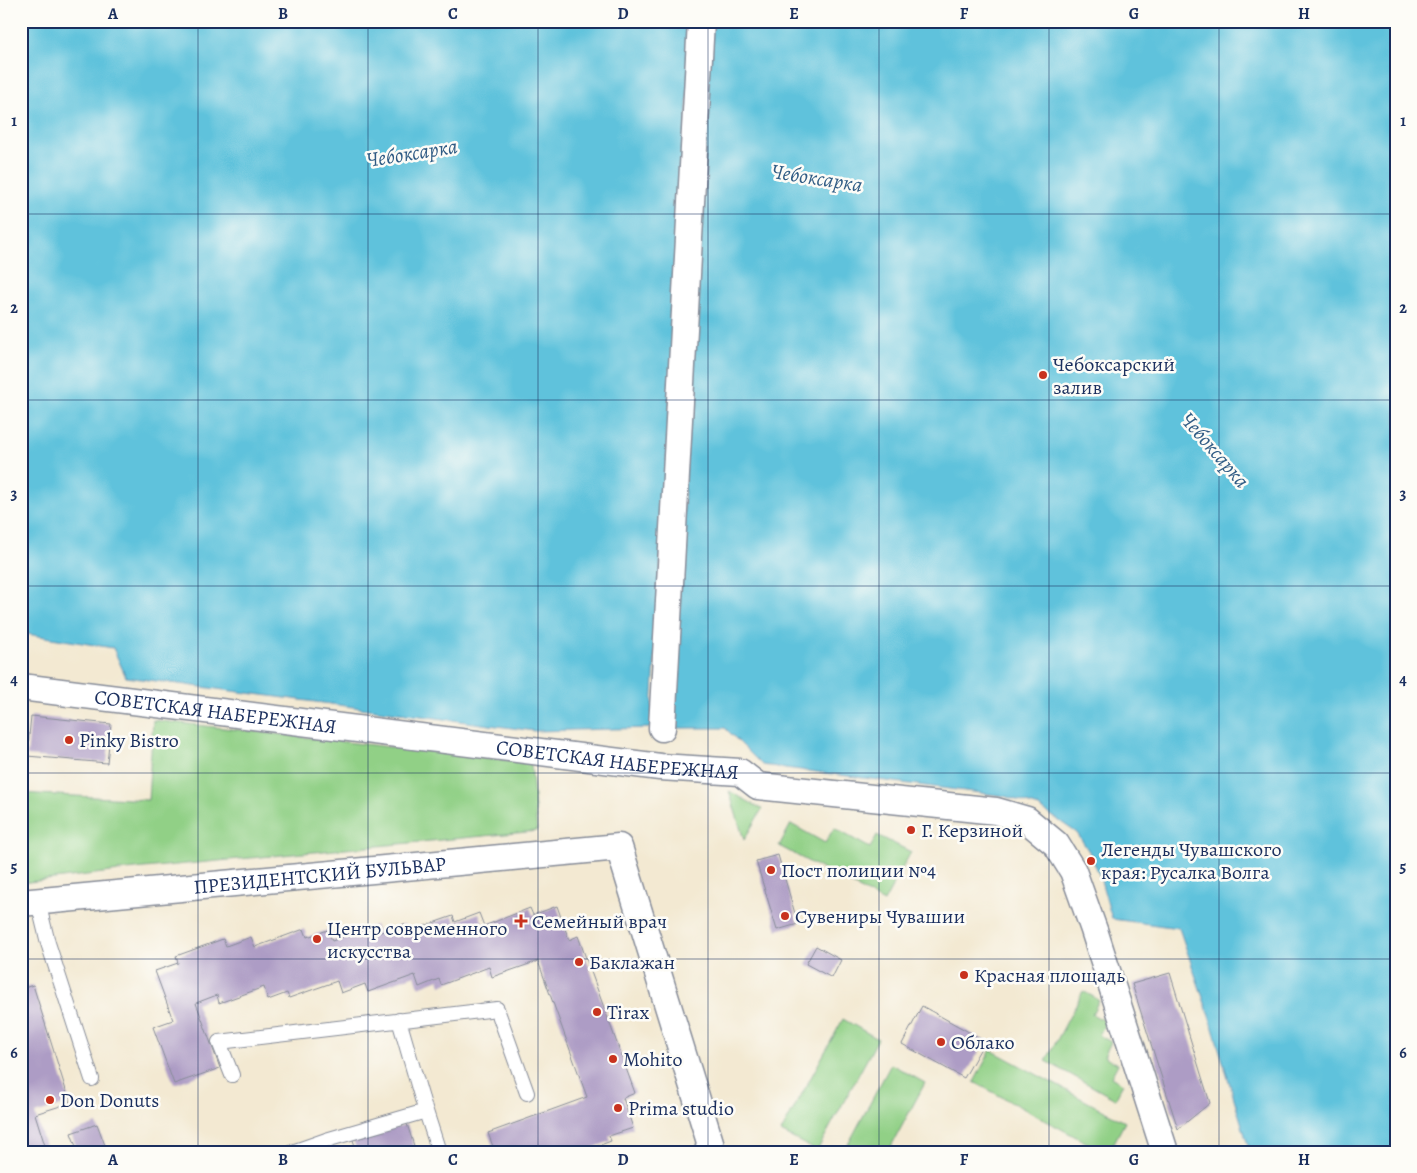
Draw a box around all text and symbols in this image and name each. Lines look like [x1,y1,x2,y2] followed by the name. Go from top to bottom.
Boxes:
[107,3,119,25] text: A
[278,3,288,25] text: B
[448,3,458,25] text: C
[617,3,629,25] text: D
[789,3,799,25] text: E
[960,3,969,25] text: F
[1129,3,1139,25] text: G
[1298,3,1310,25] text: H
[11,110,17,132] text: 1
[1400,110,1406,132] text: 1
[364,132,460,174] water label: Чебоксарка
[769,157,865,199] water label: Чебоксарка
[10,297,18,319] text: 2
[1399,297,1407,319] text: 2
[1053,351,1175,401] place label: Чебоксарский залив
[1037,369,1049,381] marker: Чебоксарский залив
[1174,406,1256,494] water label: Чебоксарка
[11,483,18,505] text: 3
[1400,483,1407,505] text: 3
[10,669,18,691] text: 4
[1399,669,1407,691] text: 4
[93,683,338,740] street label: СОВЕТСКАЯ НАБЕРЕЖНАЯ
[79,727,179,754] place label: Pinky Bistro
[495,733,740,785] street label: СОВЕТСКАЯ НАБЕРЕЖНАЯ
[63,734,75,746] marker: Pinky Bistro
[921,817,1023,844] place label: Г. Керзиной
[905,824,917,836] marker: Г. Керзиной
[1101,836,1282,886] place label: Легенды Чувашского края: Русалка Волга
[192,850,447,900] street label: ПРЕЗИДЕНТСКИЙ БУЛЬВАР
[1085,855,1097,867] marker: Легенды Чувашского края: Русалка Волга
[11,856,18,878] text: 5
[1400,856,1407,878] text: 5
[781,857,936,884] place label: Пост полиции №4
[765,864,777,876] marker: Пост полиции №4
[795,903,965,930] place label: Сувениры Чувашии
[532,908,667,935] place label: Семейный врач
[779,910,791,922] marker: Сувениры Чувашии
[514,914,528,928] marker: Семейный врач
[327,915,507,965] place label: Центр современного искусства
[311,933,323,945] marker: Центр современного искусства
[589,949,675,976] place label: Баклажан
[573,956,585,968] marker: Баклажан
[974,962,1125,989] place label: Красная площадь
[958,969,970,981] marker: Красная площадь
[607,999,650,1026] place label: Tirax
[591,1006,603,1018] marker: Tirax
[951,1029,1015,1056] place label: Облако
[935,1036,947,1048] marker: Облако
[10,1042,18,1064] text: 6
[1399,1042,1407,1064] text: 6
[623,1046,682,1073] place label: Mohito
[607,1053,619,1065] marker: Mohito
[60,1087,159,1114] place label: Don Donuts
[44,1094,56,1106] marker: Don Donuts
[628,1095,734,1122] place label: Prima studio
[612,1102,624,1114] marker: Prima studio
[107,1149,119,1171] text: A
[278,1149,288,1171] text: B
[448,1149,458,1171] text: C
[617,1149,629,1171] text: D
[789,1149,799,1171] text: E
[960,1149,969,1171] text: F
[1129,1149,1139,1171] text: G
[1298,1149,1310,1171] text: H

